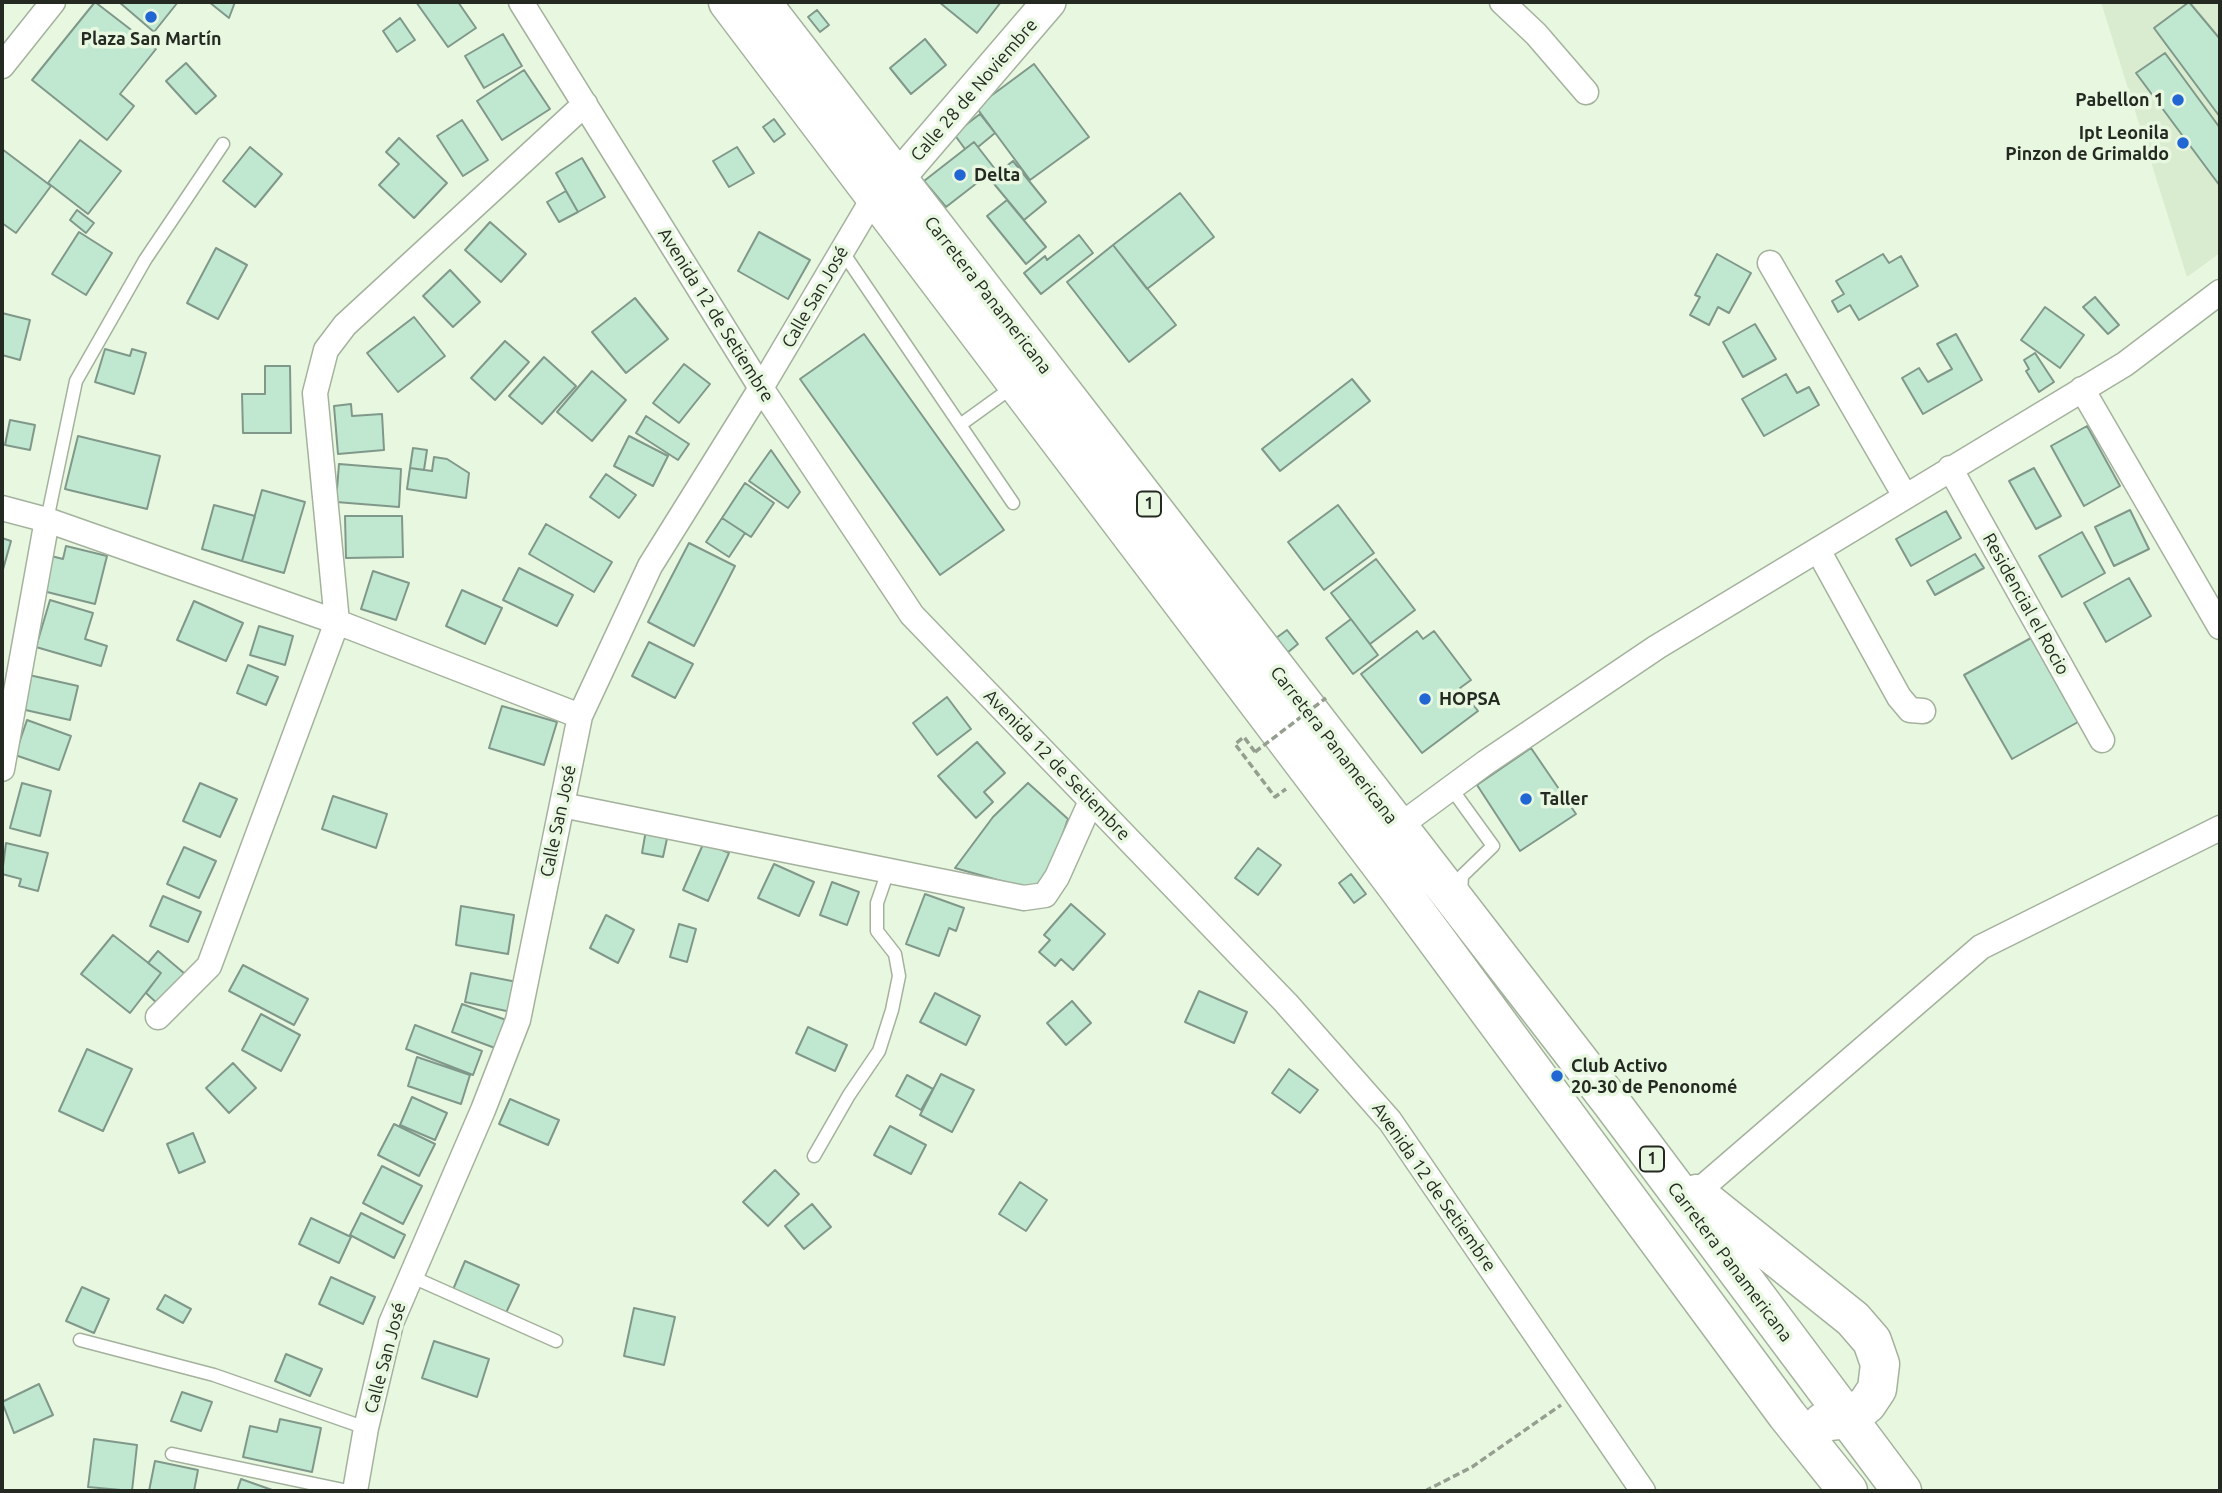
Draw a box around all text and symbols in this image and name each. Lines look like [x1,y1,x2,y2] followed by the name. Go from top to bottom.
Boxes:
[143,9,159,25] marker: Plaza San Martín
[906,14,1042,166] street label: Calle 28 de Noviembre
[81,28,221,50] place label: Plaza San Martín
[2075,89,2164,111] place label: Pabellon 1
[2170,92,2186,108] marker: Pabellon 1
[2005,122,2169,164] place label: Ipt Leonila Pinzon de Grimaldo
[2175,135,2191,151] marker: Ipt Leonila Pinzon de Grimaldo
[974,164,1020,186] place label: Delta
[952,167,968,183] marker: Delta
[920,212,1056,378] street label: Carretera Panamericana
[654,224,778,406] street label: Avenida 12 de Setiembre
[777,242,853,352] street label: Calle San José
[1137,491,1161,516] road number: 1
[1978,529,2074,679] street label: Residencial el Rocio
[1266,662,1402,828] street label: Carretera Panamericana
[979,685,1135,845] street label: Avenida 12 de Setiembre
[1439,688,1500,710] place label: HOPSA
[1417,691,1433,707] marker: HOPSA
[536,763,580,879] street label: Calle San José
[1540,788,1588,810] place label: Taller
[1518,791,1534,807] marker: Taller
[1571,1055,1737,1098] place label: Club Activo 20-30 de Penonomé
[1549,1068,1565,1084] marker: Club Activo 20-30 de Penonomé
[1367,1098,1501,1276] street label: Avenida 12 de Setiembre
[1640,1147,1664,1172] road number: 1
[1663,1178,1797,1346] street label: Carretera Panamericana
[360,1300,410,1416] street label: Calle San José

